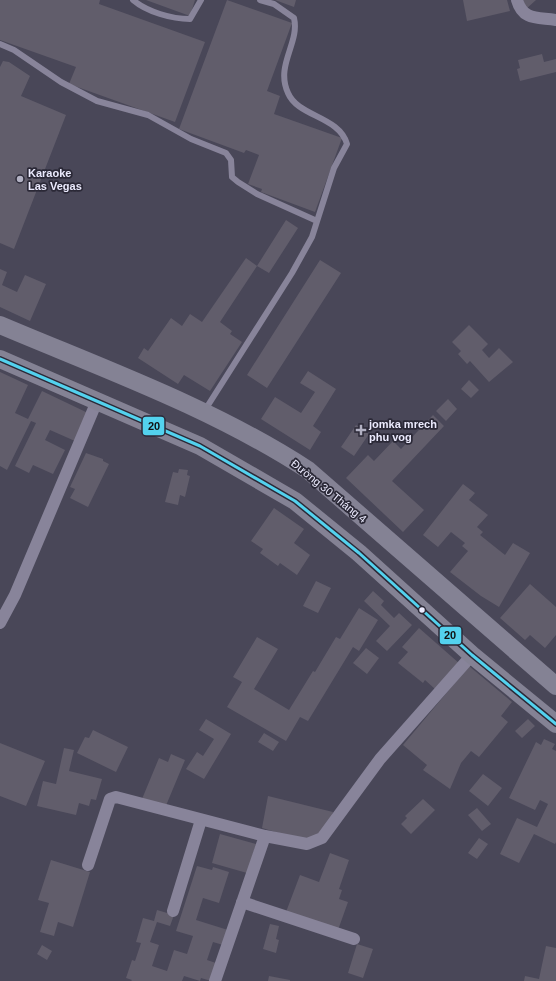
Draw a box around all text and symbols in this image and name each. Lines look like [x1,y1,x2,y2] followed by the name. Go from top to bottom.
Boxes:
[28,167,82,192] place label: Karaoke Las Vegas
[15,174,25,184] marker: Karaoke Las Vegas
[142,416,165,436] line badge: 20
[368,418,437,443] place label: jomka mrech phu vog
[148,420,160,432] text: 20
[356,425,366,435] marker: jomka mrech phu vog
[289,457,369,525] street label: Đường 30 Tháng 4
[417,605,427,615] unlabelled marker
[439,626,462,645] line badge: 20
[444,629,456,641] text: 20

